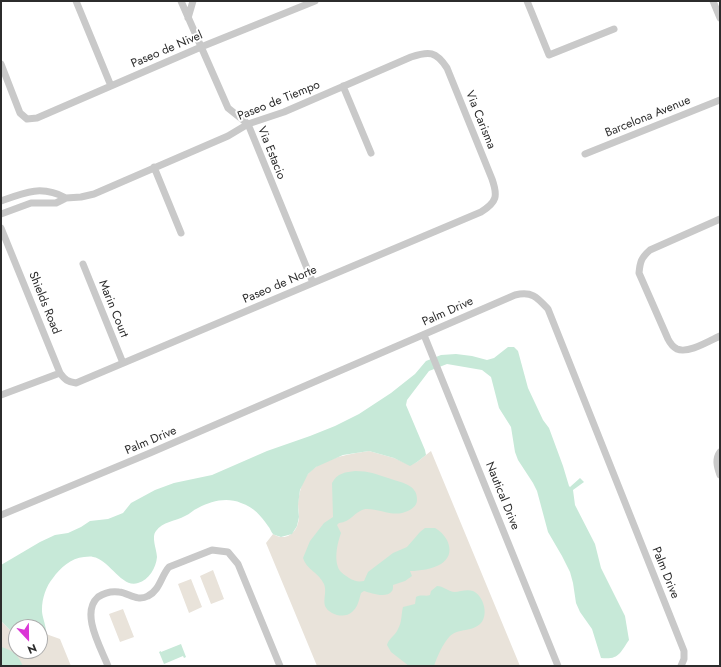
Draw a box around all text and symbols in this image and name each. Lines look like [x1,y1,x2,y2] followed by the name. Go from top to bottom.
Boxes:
[129,28,205,72] street label: Paseo de Nivel
[236,78,322,124] street label: Paseo de Tiempo
[462,89,498,151] street label: Via Carisma
[603,93,693,141] street label: Barcelona Avenue
[254,124,288,182] street label: Via Estacio
[241,263,319,307] street label: Paseo de Norte
[25,270,63,336] street label: Shields Road
[95,278,131,340] street label: Marin Court
[420,294,476,330] street label: Palm Drive
[123,424,179,458] street label: Palm Drive
[482,460,522,532] street label: Nautical Drive
[648,545,682,601] street label: Palm Drive
[8,619,48,659] north arrow
[25,640,39,658] text: N

